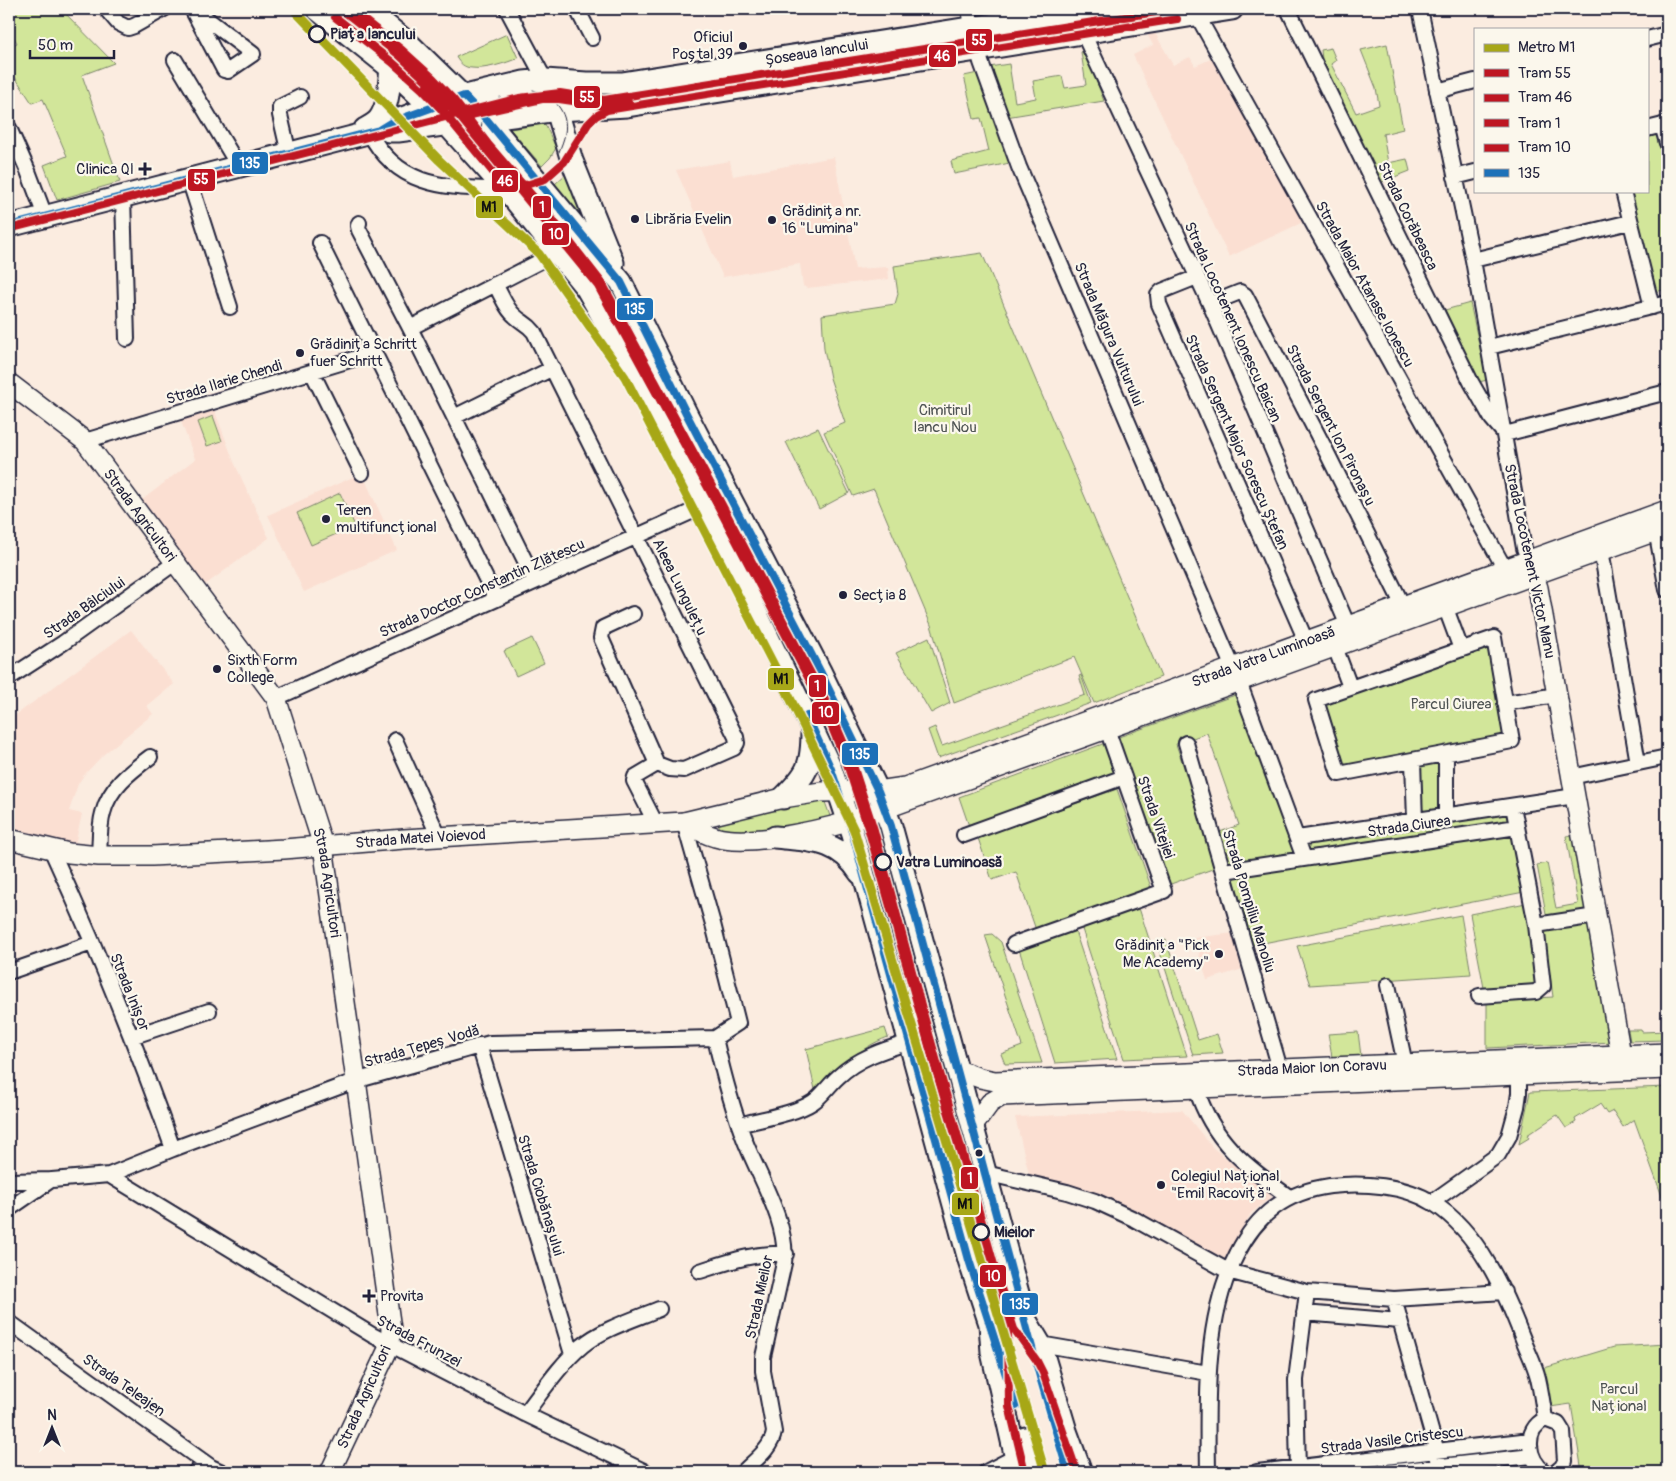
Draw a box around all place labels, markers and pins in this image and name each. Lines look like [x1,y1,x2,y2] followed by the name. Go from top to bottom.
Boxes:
[308,25,326,43] marker: Piața Iancului
[330,25,416,44] place label: Piața Iancului
[672,28,733,64] place label: Oficiul Poștal 39
[737,40,749,52] marker: Oficiul Poștal 39
[76,160,134,179] place label: Clinica QI
[138,162,152,176] marker: Clinica QI
[782,202,862,238] place label: Grădinița nr. 16 "Lumina"
[645,210,731,229] place label: Librăria Evelin
[629,213,641,225] marker: Librăria Evelin
[766,214,778,226] marker: Grădinița nr. 16 "Lumina"
[310,335,418,371] place label: Grădinița Schritt fuer Schritt
[294,347,306,359] marker: Grădinița Schritt fuer Schritt
[336,501,437,537] place label: Teren multifuncțional
[320,513,332,525] marker: Teren multifuncțional
[853,586,907,605] place label: Secția 8
[837,589,849,601] marker: Secția 8
[227,651,297,687] place label: Sixth Form College
[211,663,223,675] marker: Sixth Form College
[874,853,892,871] marker: Vatra Luminoasă
[896,853,1003,872] place label: Vatra Luminoasă
[1115,936,1210,972] place label: Grădinița "Pick Me Academy"
[1213,948,1225,960] marker: Grădinița "Pick Me Academy"
[974,1148,984,1158] unlabelled marker
[1171,1167,1280,1203] place label: Colegiul Național "Emil Racoviță"
[1155,1179,1167,1191] marker: Colegiul Național "Emil Racoviță"
[972,1223,990,1241] marker: Mieilor
[994,1223,1035,1242] place label: Mieilor
[380,1287,424,1306] place label: Provita
[362,1289,376,1303] marker: Provita

